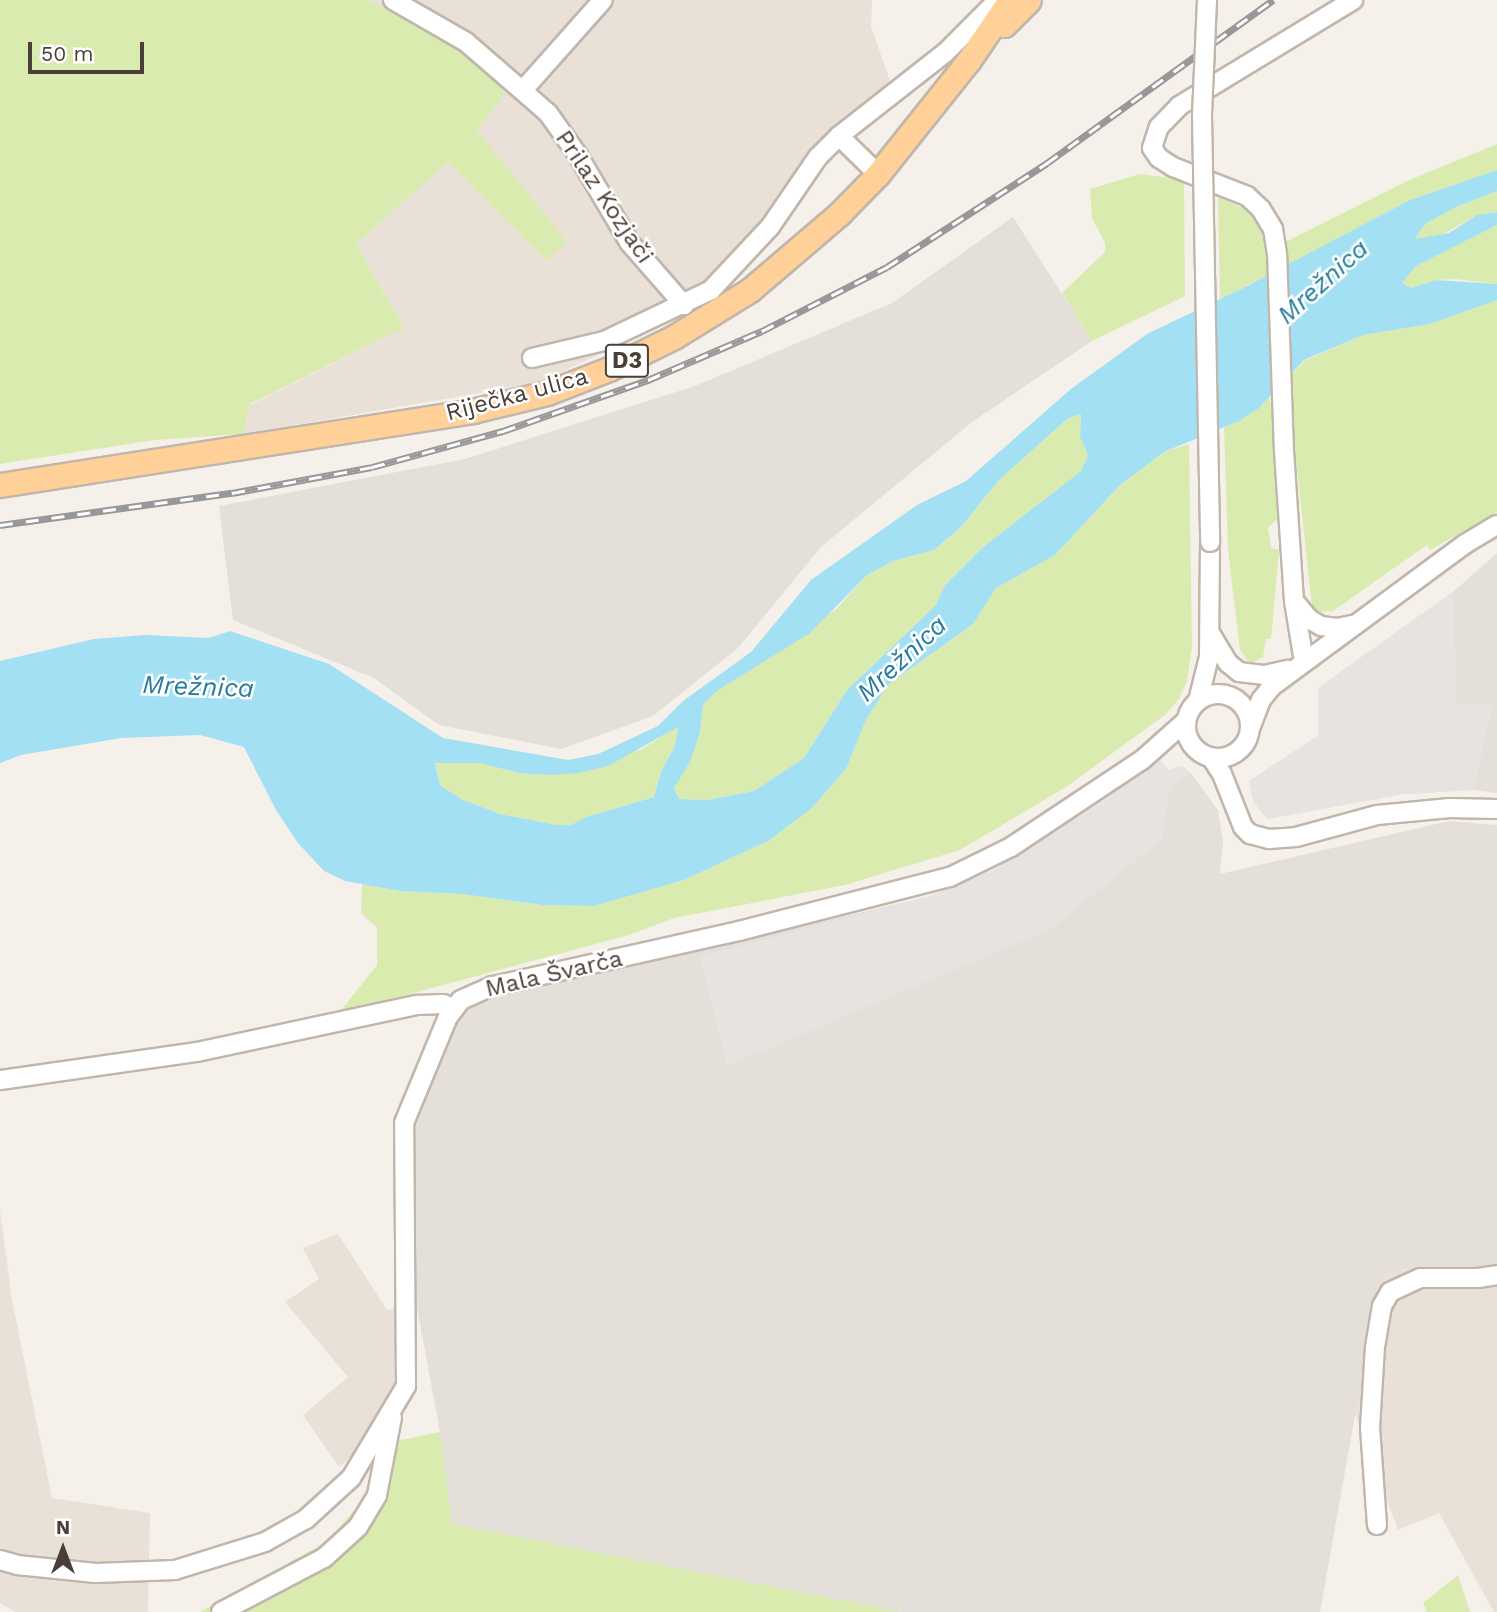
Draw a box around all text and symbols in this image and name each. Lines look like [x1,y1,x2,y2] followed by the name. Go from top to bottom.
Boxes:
[32,28,147,72] scale bar
[41,41,93,66] text: 50 m
[549,125,659,269] street label: Prilaz Kozjači
[1271,233,1375,331] water label: Mrežnica
[604,342,650,380] road number: D3
[442,362,592,428] street label: Riječka ulica
[851,610,953,708] water label: Mrežnica
[142,669,254,705] water label: Mrežnica
[482,944,626,1004] street label: Mala Švarča
[28,1514,98,1584] north arrow
[56,1516,70,1539] text: N

